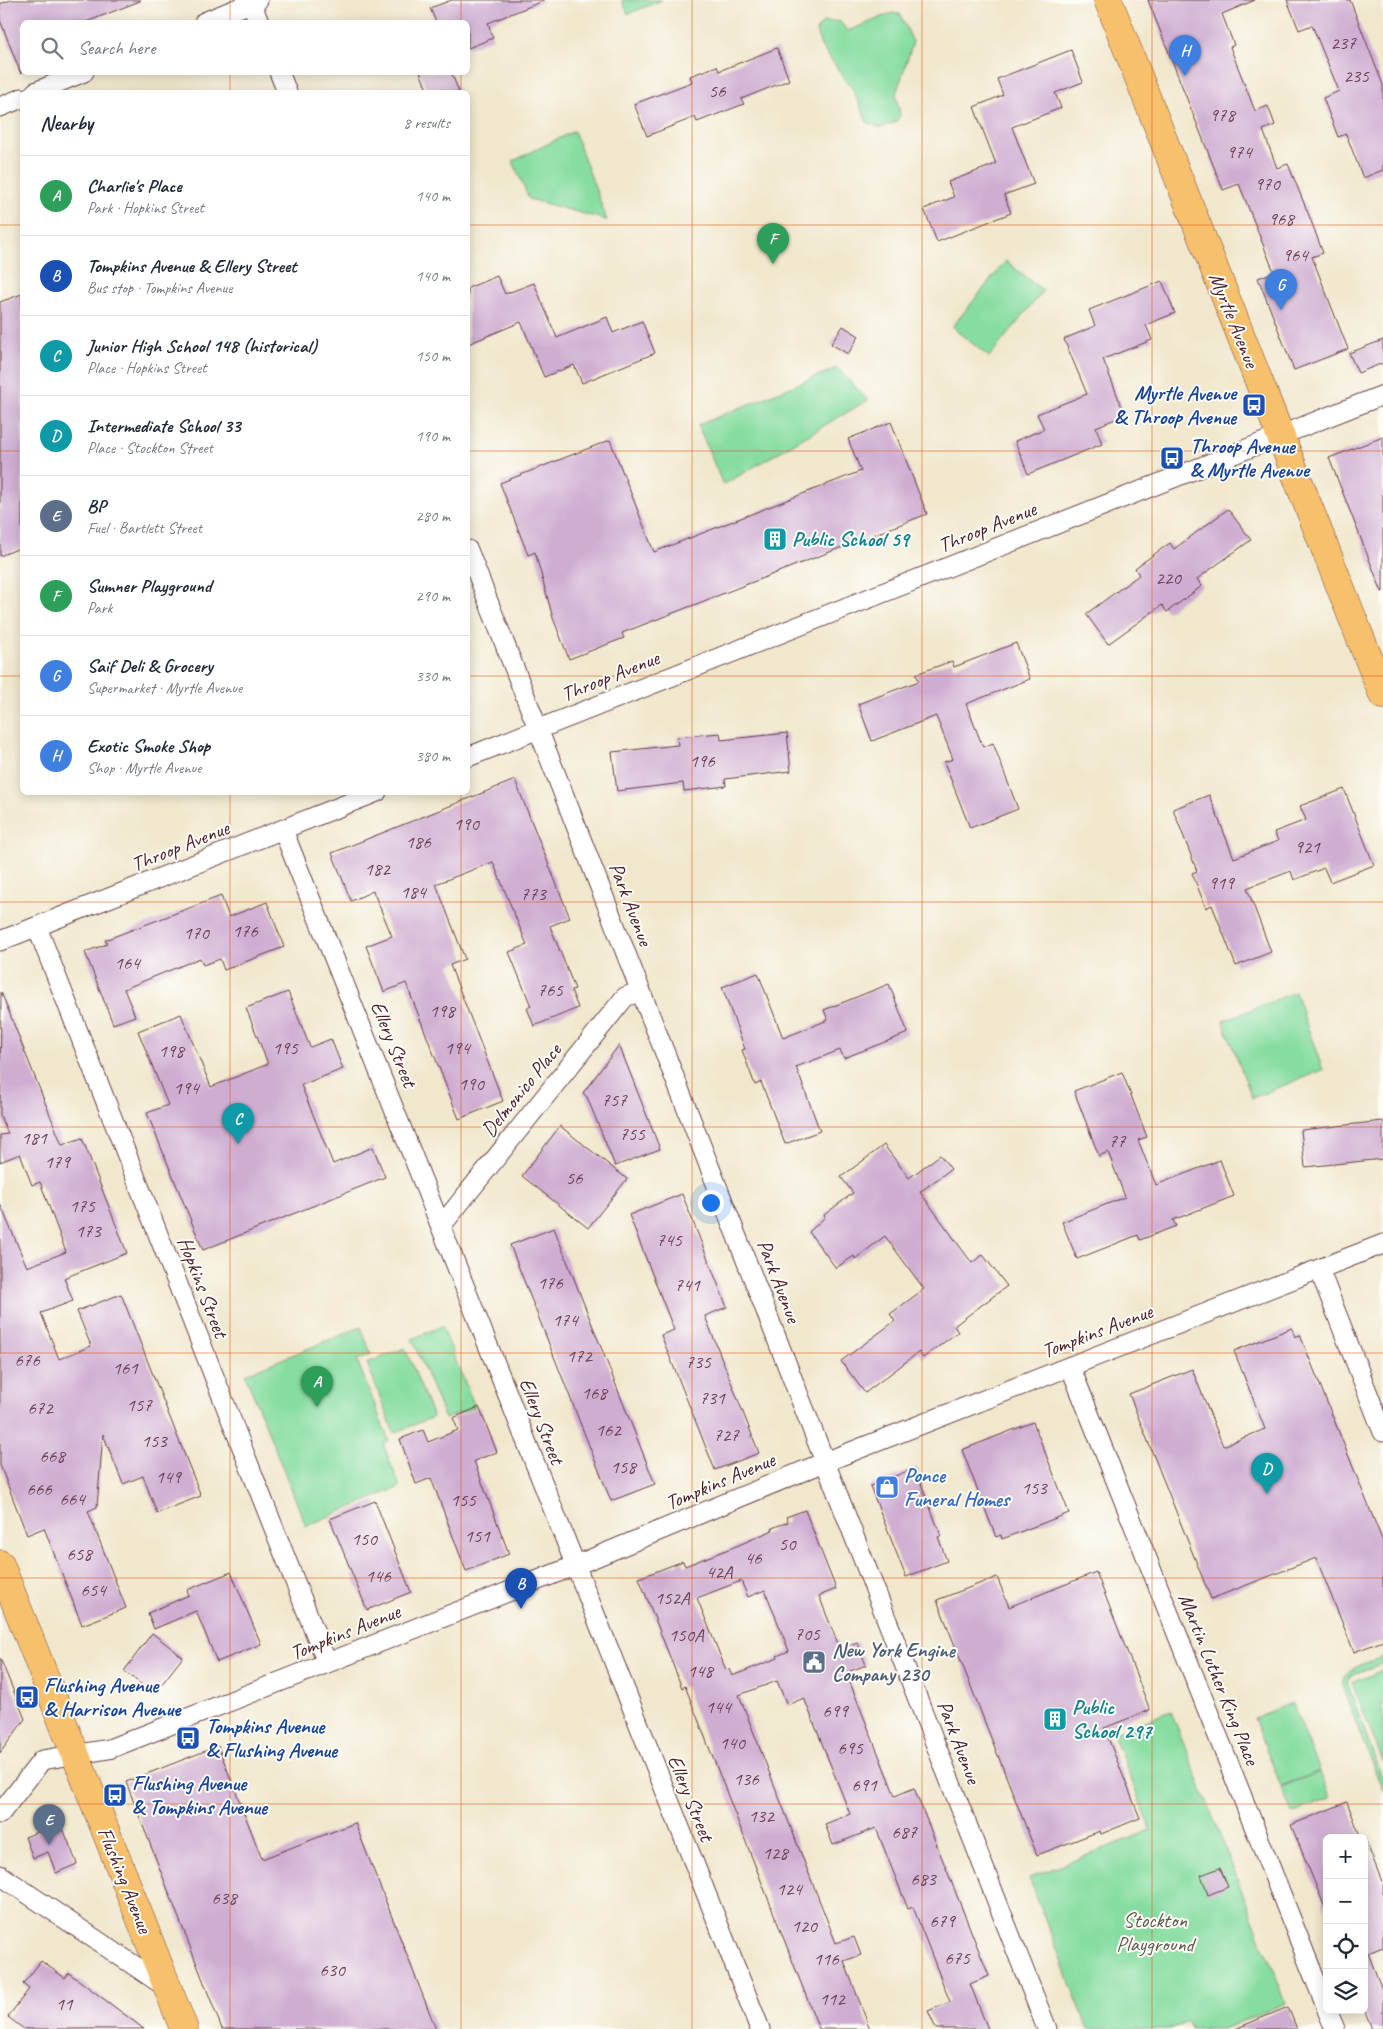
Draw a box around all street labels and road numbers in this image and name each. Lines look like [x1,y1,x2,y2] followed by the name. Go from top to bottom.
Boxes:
[1203,269,1266,373] street label: Myrtle Avenue
[934,495,1041,558] street label: Throop Avenue
[557,644,664,707] street label: Throop Avenue
[127,814,234,877] street label: Throop Avenue
[603,859,659,951] street label: Park Avenue
[365,997,424,1093] street label: Ellery Street
[475,1037,567,1142] street label: Delmonico Place
[172,1233,235,1343] street label: Hopkins Street
[751,1236,807,1328] street label: Park Avenue
[1038,1298,1157,1364] street label: Tompkins Avenue
[514,1374,571,1470] street label: Ellery Street
[661,1446,780,1516] street label: Tompkins Avenue
[1173,1589,1266,1771] street label: Martin Luther King Place
[286,1598,405,1666] street label: Tompkins Avenue
[931,1697,987,1789] street label: Park Avenue
[662,1751,721,1847] street label: Ellery Street
[92,1823,158,1938] street label: Flushing Avenue

